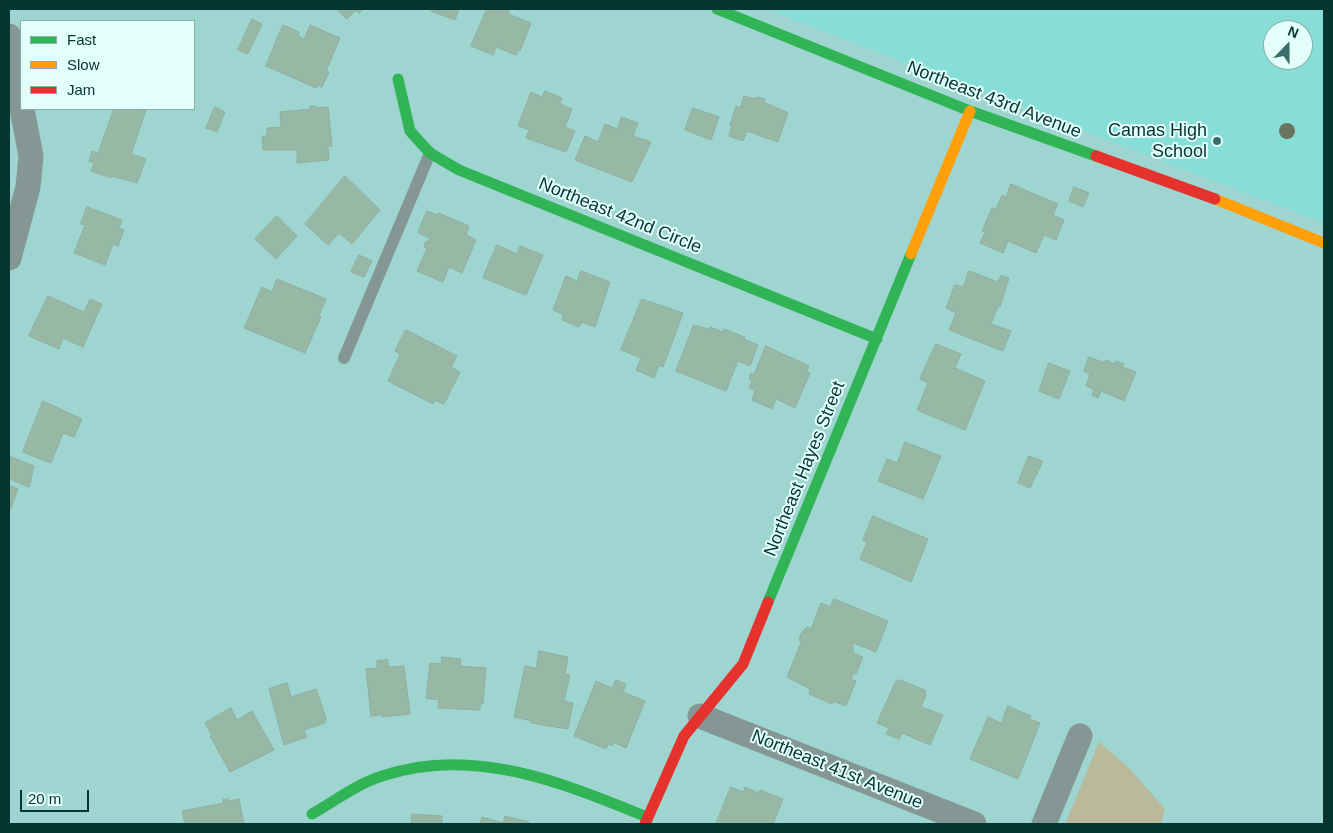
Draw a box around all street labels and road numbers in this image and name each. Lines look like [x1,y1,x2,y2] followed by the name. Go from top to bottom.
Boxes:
[904,57,1084,143] street label: Northeast 43rd Avenue
[535,173,705,259] street label: Northeast 42nd Circle
[760,378,850,560] street label: Northeast Hayes Street
[748,726,926,814] street label: Northeast 41st Avenue

